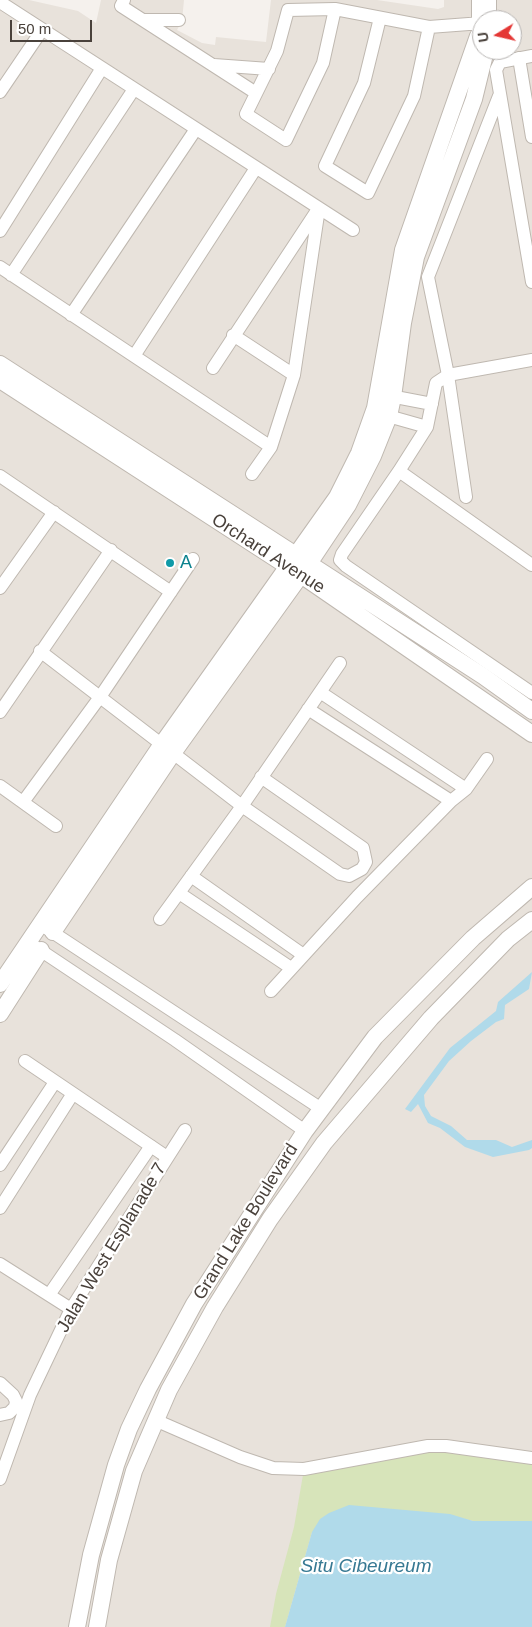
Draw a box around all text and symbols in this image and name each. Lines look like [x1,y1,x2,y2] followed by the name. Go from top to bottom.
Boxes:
[12,10,95,42] scale bar
[472,10,522,60] north arrow
[18,20,51,37] text: 50 m
[474,31,492,43] text: U
[207,509,329,599] street label: Orchard Avenue
[180,552,192,574] place label: A
[164,557,176,569] marker: A
[189,1140,303,1304] street label: Grand Lake Boulevard
[53,1159,171,1337] street label: Jalan West Esplanade 7
[301,1556,431,1578] water label: Situ Cibeureum

